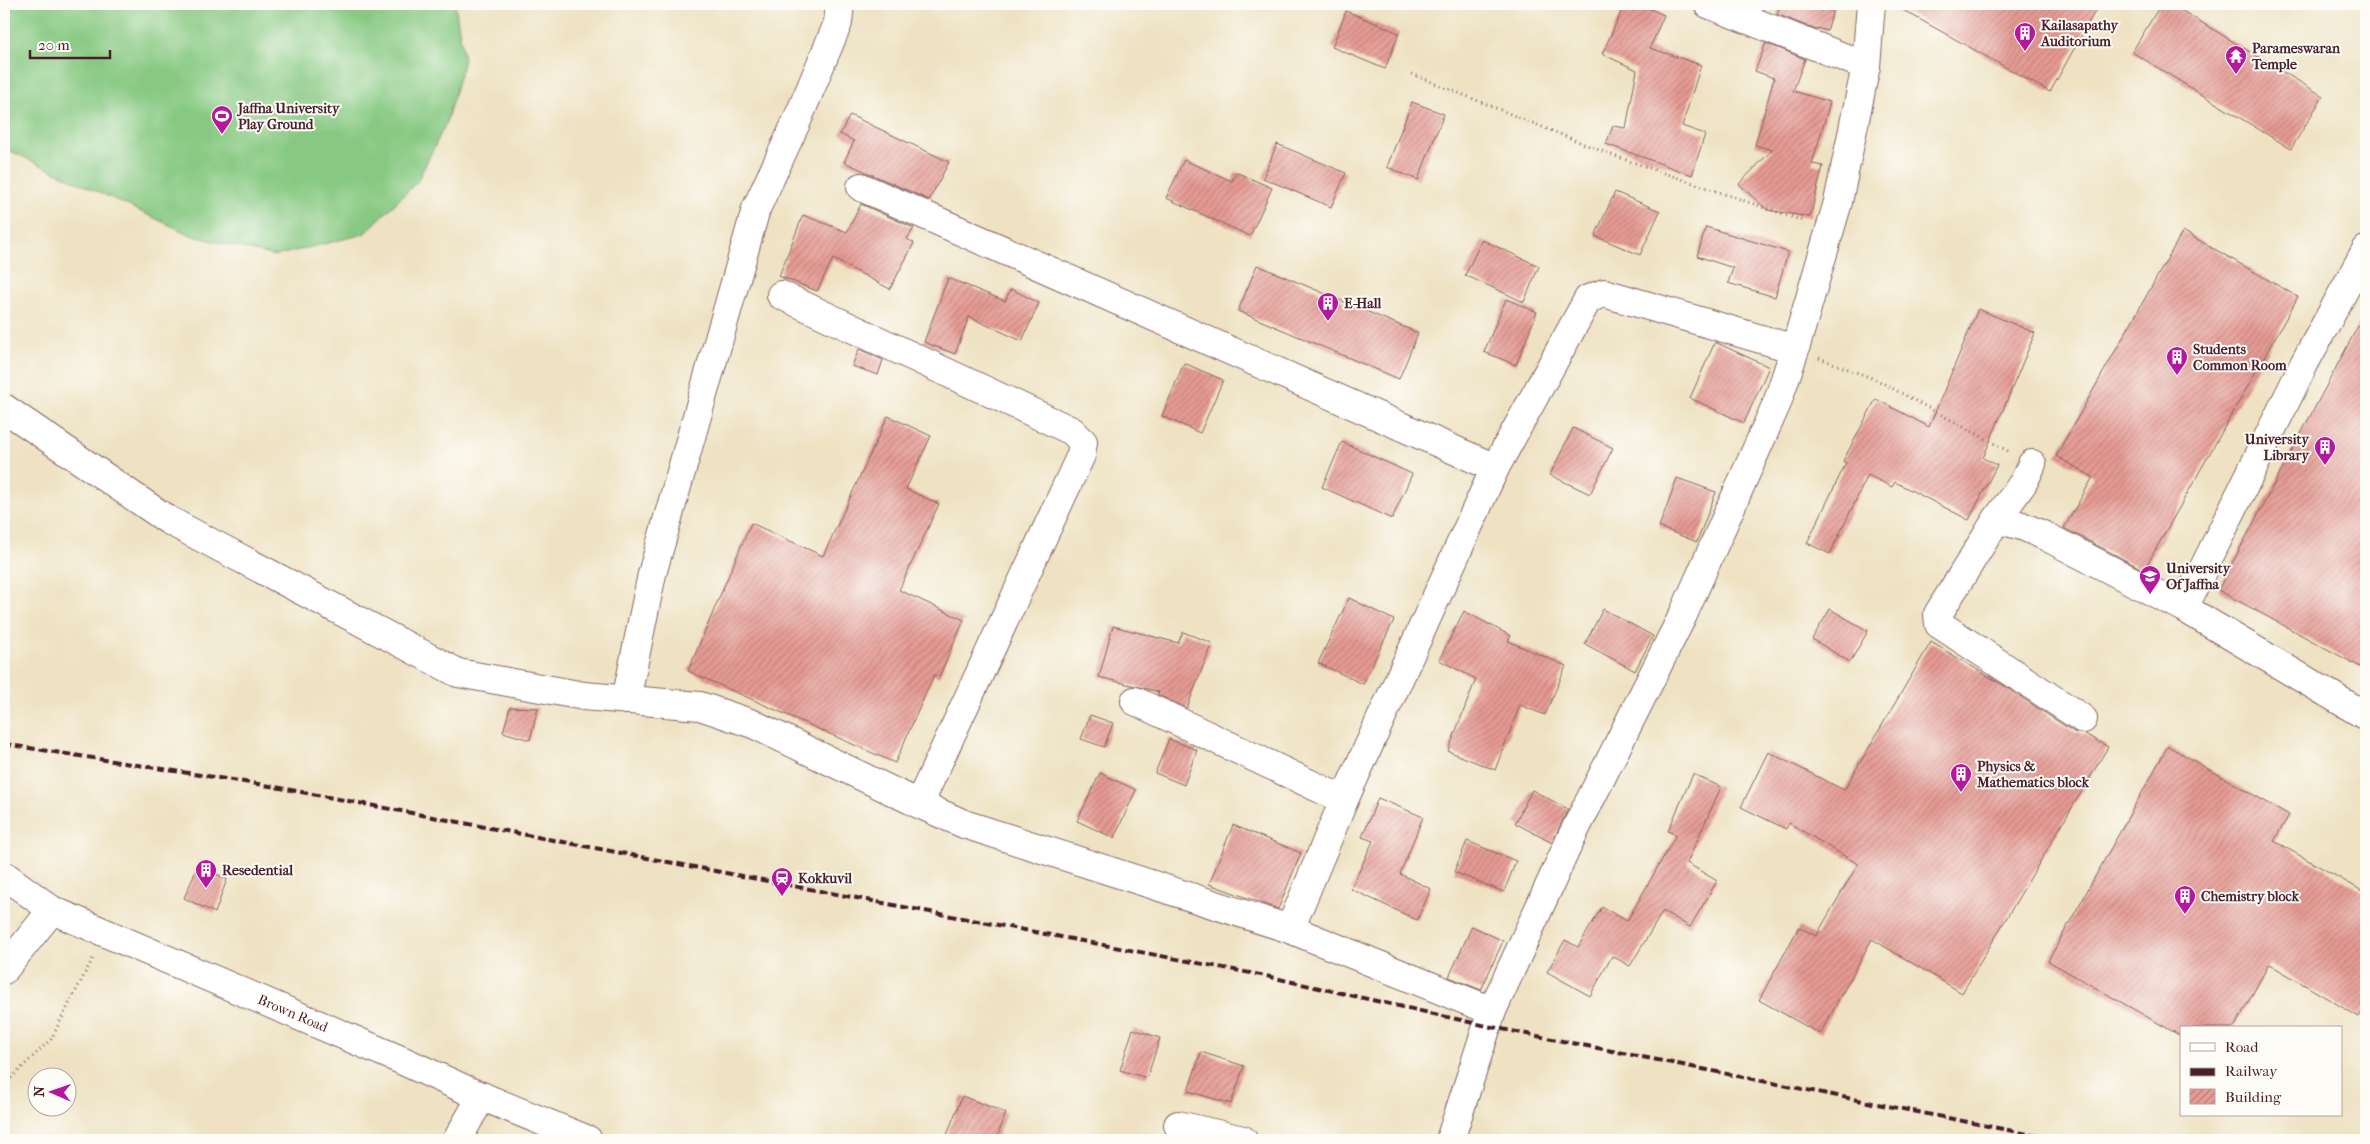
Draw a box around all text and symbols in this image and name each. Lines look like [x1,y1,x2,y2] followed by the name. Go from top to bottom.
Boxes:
[2040,17,2119,50] place label: Kailasapathy Auditorium
[2013,21,2037,52] building icon: Kailasapathy Auditorium
[30,28,110,60] scale bar
[38,36,70,54] text: 20 m
[2251,40,2341,73] place label: Parameswaran Temple
[2224,44,2248,75] temple icon: Parameswaran Temple
[236,100,341,133] place label: Jaffna University Play Ground
[210,104,234,135] sports icon: Jaffna University Play Ground
[1316,291,1340,322] building icon: E-Hall
[1344,295,1382,312] place label: E-Hall
[2193,341,2287,374] place label: Students Common Room
[2165,345,2189,376] building icon: Students Common Room
[2244,431,2311,464] place label: University Library
[2313,435,2337,466] building icon: University Library
[2165,560,2232,593] place label: University Of Jaffna
[2138,564,2162,595] school or university icon: University Of Jaffna
[1976,758,2090,791] place label: Physics & Mathematics block
[1949,762,1973,793] building icon: Physics & Mathematics block
[194,858,218,889] building icon: Resedential
[222,862,293,879] place label: Resedential
[770,866,794,897] station icon: Kokkuvil
[798,870,852,887] place label: Kokkuvil
[2173,884,2197,915] building icon: Chemistry block
[2201,888,2300,905] place label: Chemistry block
[255,991,331,1036] street label: Brown Road
[2180,1026,2342,1116] legend
[2225,1038,2259,1056] text: Road
[2225,1062,2278,1080] text: Railway
[28,1066,78,1116] north arrow
[31,1086,48,1097] text: N
[2225,1088,2282,1106] text: Building

